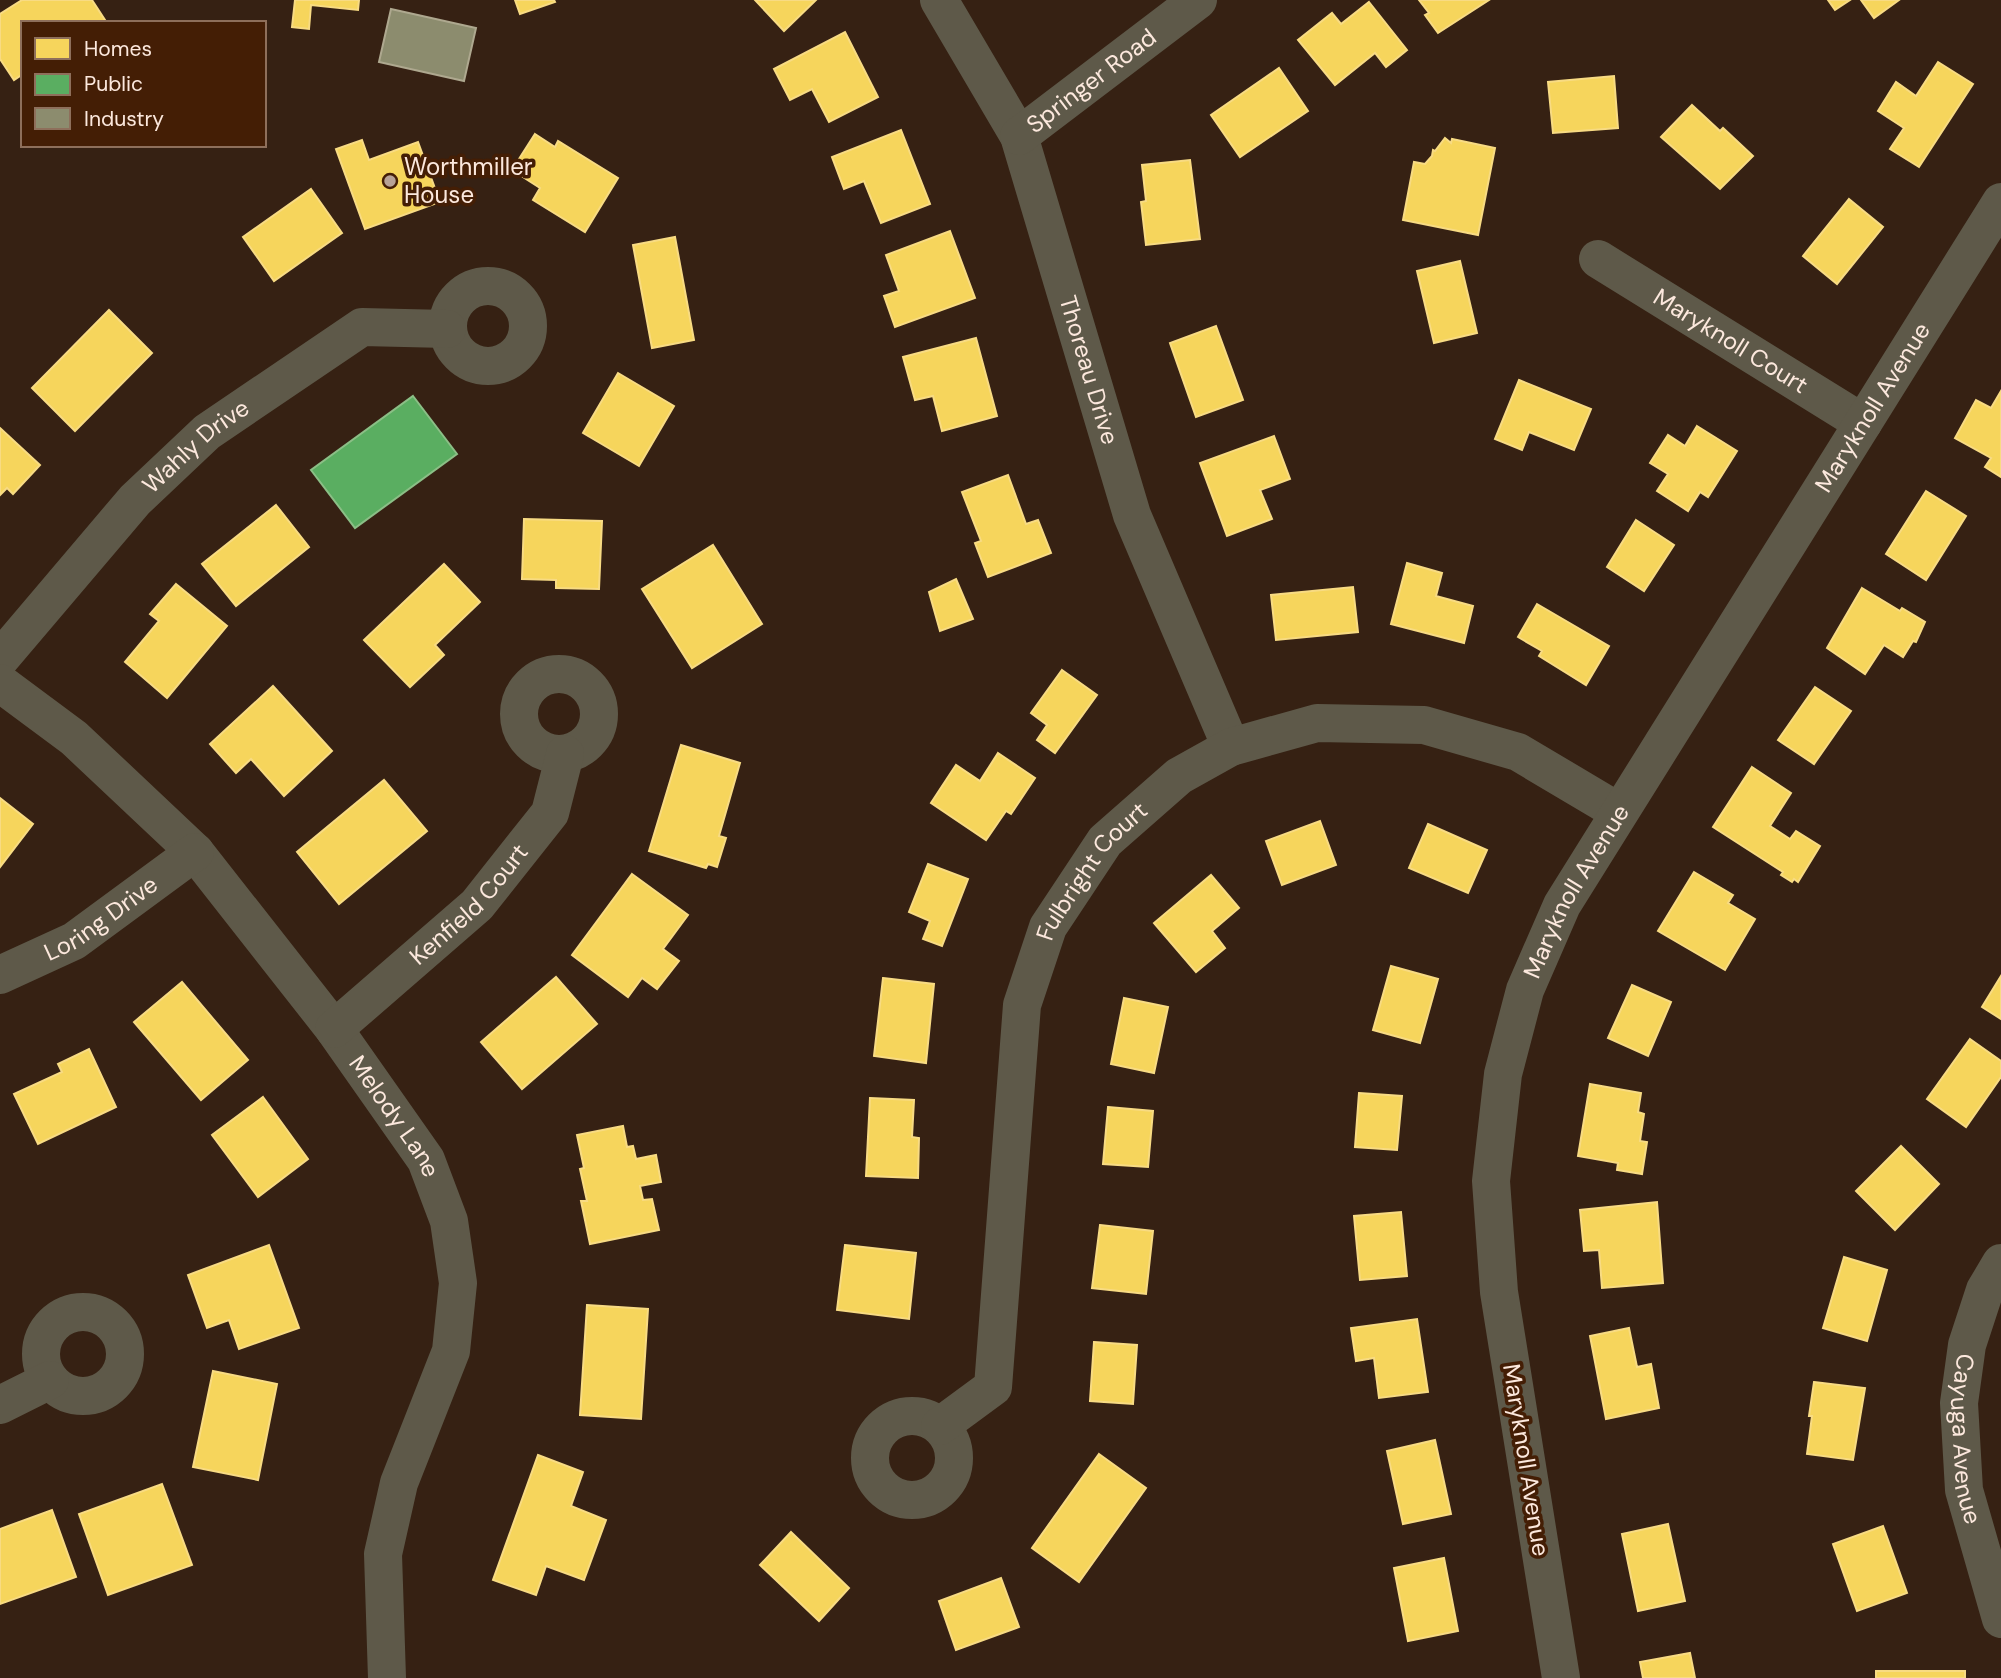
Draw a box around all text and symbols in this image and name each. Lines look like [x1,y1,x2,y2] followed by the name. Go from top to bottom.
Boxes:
[21,21,266,147] legend
[1020,21,1162,140] street label: Springer Road
[84,35,152,63] text: Homes
[84,70,143,98] text: Public
[84,105,164,133] text: Industry
[404,151,533,210] place label: Worthmiller House
[382,173,398,189] marker: Worthmiller House
[1648,281,1814,400] street label: Maryknoll Court
[1052,292,1126,448] street label: Thoreau Drive
[1808,317,1937,498] street label: Maryknoll Avenue
[136,392,255,500] street label: Wahly Drive
[1029,795,1154,944] street label: Fulbright Court
[1516,798,1636,983] street label: Maryknoll Avenue
[403,837,535,972] street label: Kenfield Court
[39,869,164,968] street label: Loring Drive
[342,1049,447,1181] street label: Melody Lane
[1944,1352,1989,1528] street label: Cayuga Avenue
[1496,1362,1557,1558] street label: Maryknoll Avenue

